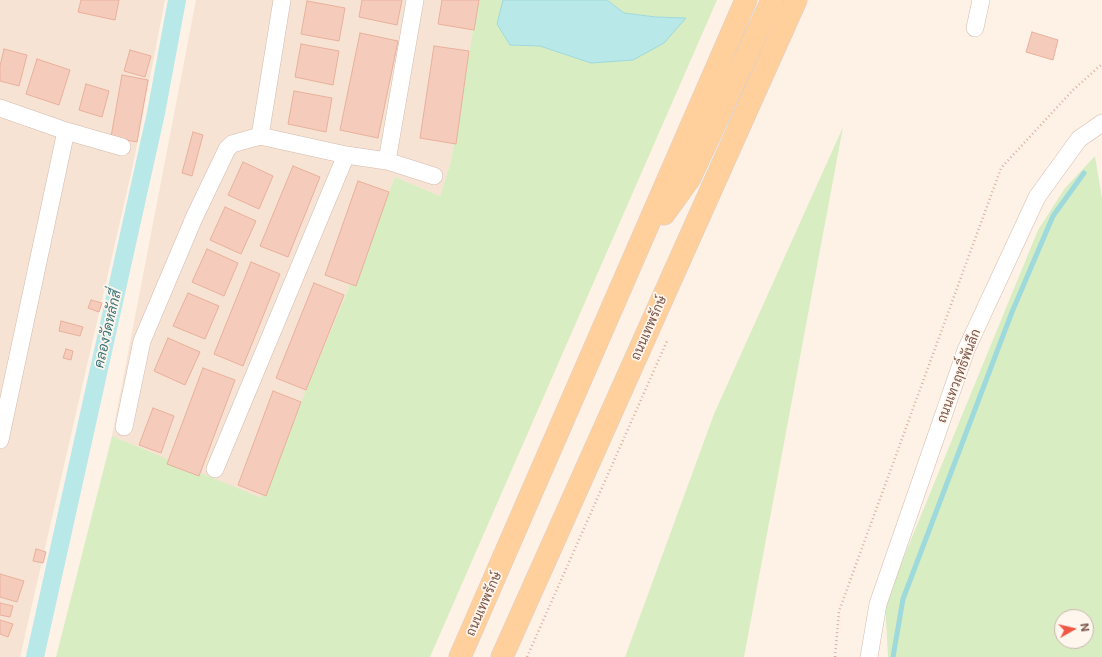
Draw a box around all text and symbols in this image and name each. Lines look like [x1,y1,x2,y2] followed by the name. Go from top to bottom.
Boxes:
[91,288,125,370] water label: คลองวัดหลักสี่
[628,293,670,363] street label: ถนนเทพรักษ์
[934,327,984,425] street label: ถนนเทวฤทธิ์พันลึก
[463,569,505,639] street label: ถนนเทพรักษ์
[1054,609,1094,649] north arrow
[1077,622,1092,633] text: N

